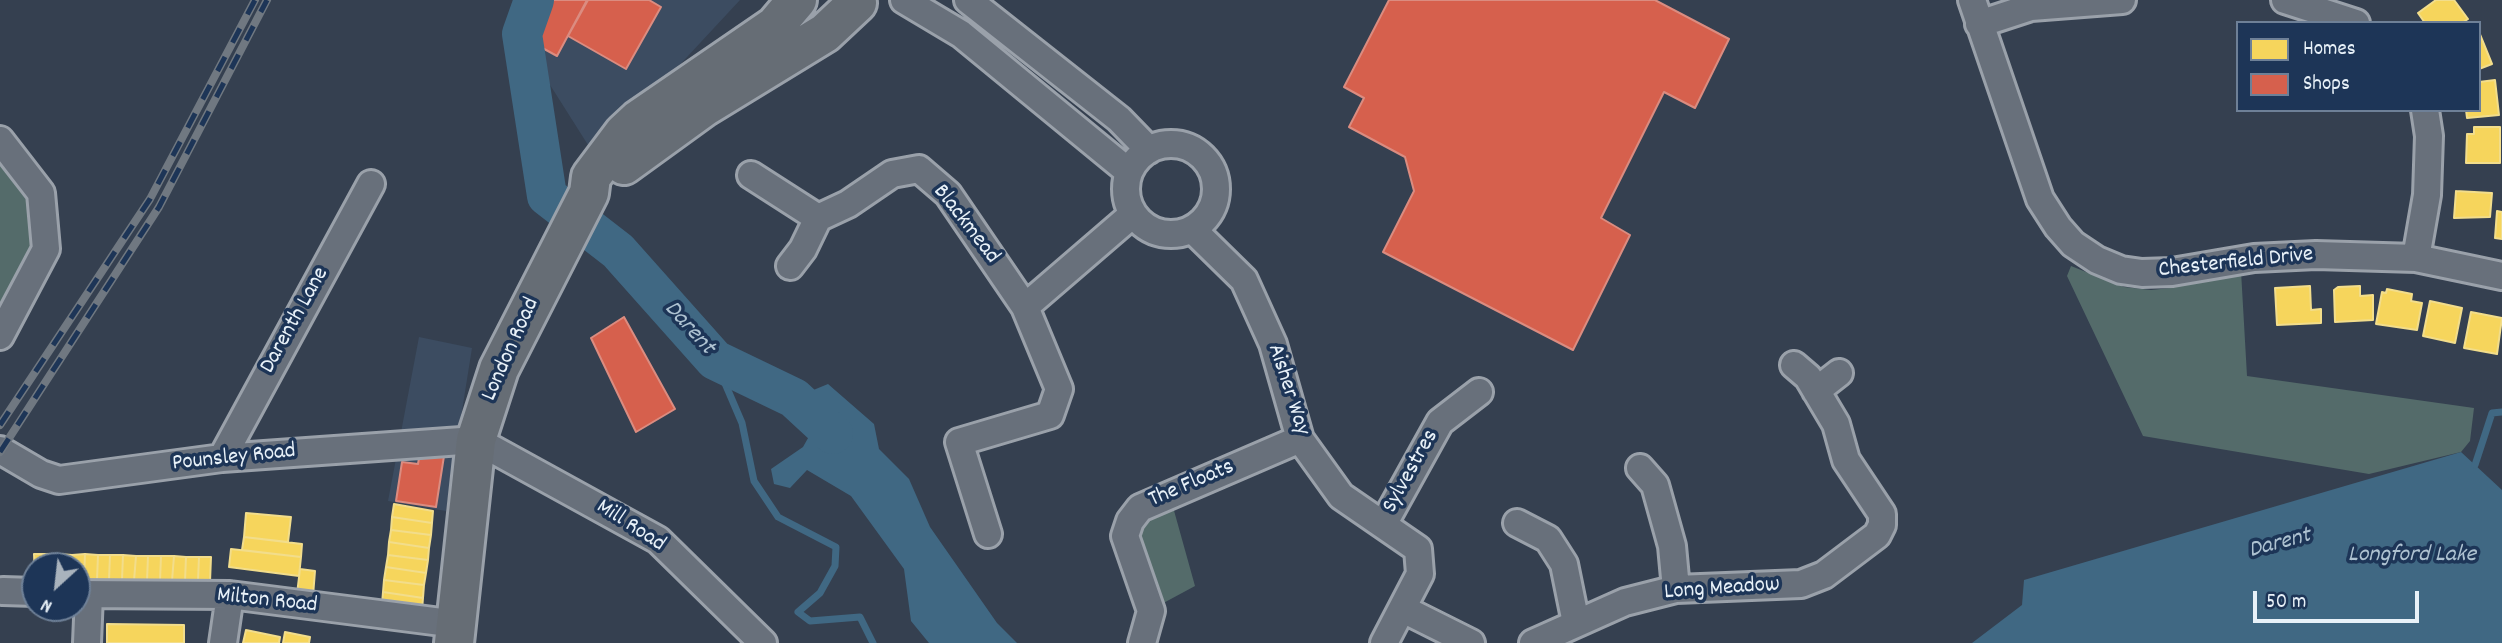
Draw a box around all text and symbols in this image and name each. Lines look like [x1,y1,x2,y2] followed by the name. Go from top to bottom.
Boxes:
[2236,21,2481,112] legend
[2303,35,2356,65] text: Homes
[2303,70,2350,100] text: Shops
[925,180,1005,270] street label: Blackmead
[2157,242,2315,286] street label: Chesterfield Drive
[256,263,336,379] street label: Darenth Lane
[477,294,547,406] street label: London Road
[656,296,720,362] water label: Darent
[1259,341,1315,439] street label: Aisher Way
[1378,425,1446,519] street label: Sylvestres
[171,439,297,479] street label: Pounsley Road
[1145,455,1239,515] street label: The Floats
[590,494,670,560] street label: Mill Road
[2246,523,2314,567] water label: Darent
[2348,543,2476,571] water label: Longford Lake
[21,552,91,622] north arrow
[1663,572,1781,608] street label: Long Meadow
[2257,576,2423,620] scale bar
[215,583,319,621] street label: Milton Road
[2266,588,2306,618] text: 50 m
[37,590,57,619] text: N

